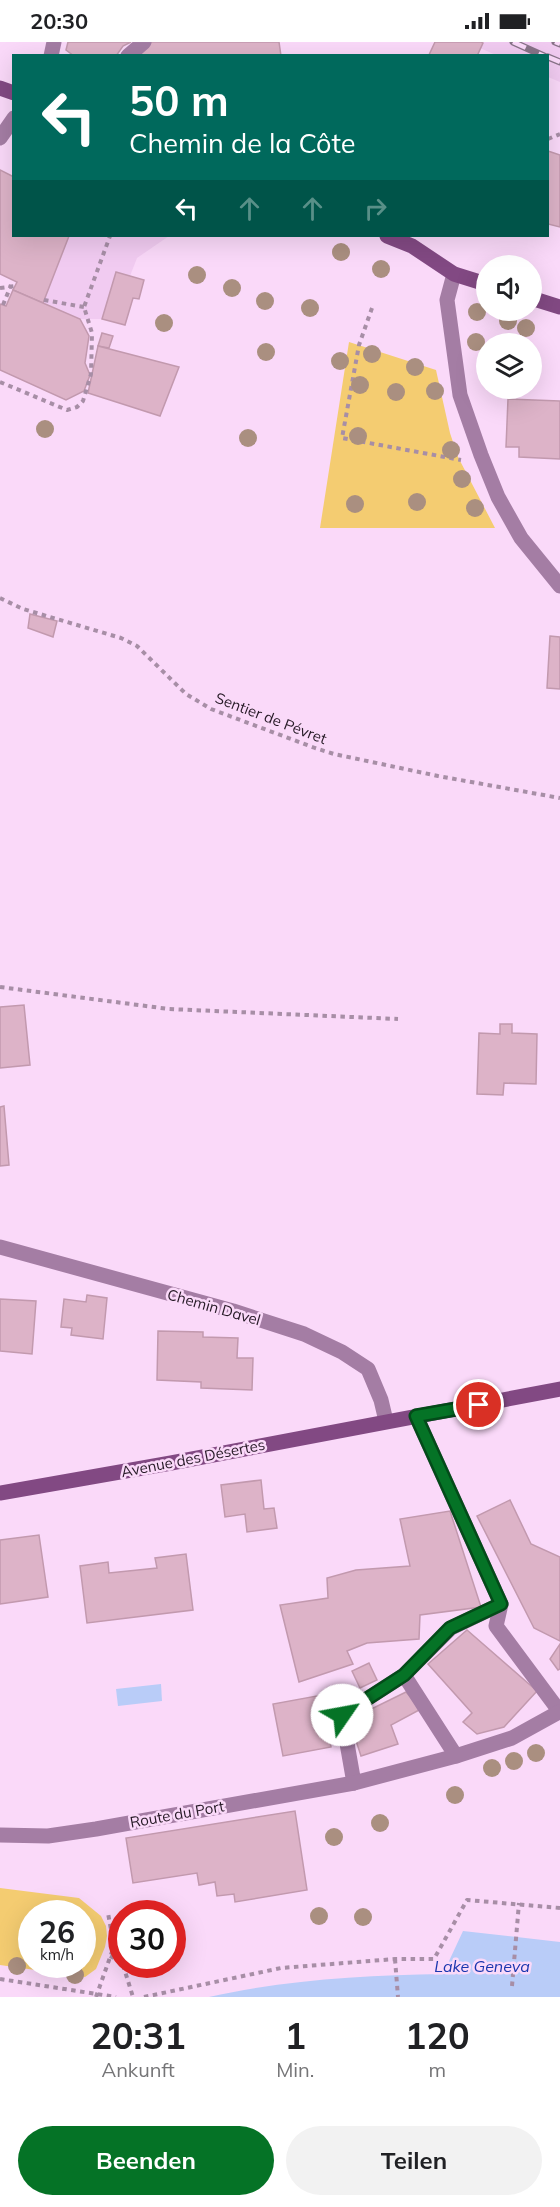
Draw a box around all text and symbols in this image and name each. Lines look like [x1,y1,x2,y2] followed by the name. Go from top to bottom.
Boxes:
[30,7,88,35] text: 20:30
[129,74,229,127] text: 50 m
[30,78,108,156] icon: left
[129,126,355,160] text: Chemin de la Côte
[170,192,203,225] icon: left
[233,192,266,225] icon: ahead
[296,192,329,225] icon: ahead
[359,192,392,225] icon: right
[476,255,542,399] map controls
[476,255,542,321] button: sound
[476,333,542,399] button: layers
[213,688,329,748] street label: Sentier de Pévret
[165,1285,263,1329] street label: Chemin Davel
[453,1379,504,1430] pin
[462,1388,495,1421] icon: arrive
[119,1435,267,1481] street label: Avenue des Désertes
[310,1683,374,1747] position arrow
[128,1796,226,1832] street label: Route du Port
[108,1900,186,1978] speed limit sign: 30
[39,1913,75,1951] text: 26
[40,1945,74,1964] text: km/h
[434,1956,530,1976] water label: Lake Geneva
[90,2013,186,2058] text: 20:31
[284,2013,306,2058] text: 1
[405,2013,470,2058] text: 120
[101,2057,175,2082] text: Ankunft
[276,2057,314,2082] text: Min.
[428,2057,446,2082] text: m
[18,2126,274,2195] button: Beenden
[286,2126,542,2195] button: Teilen

